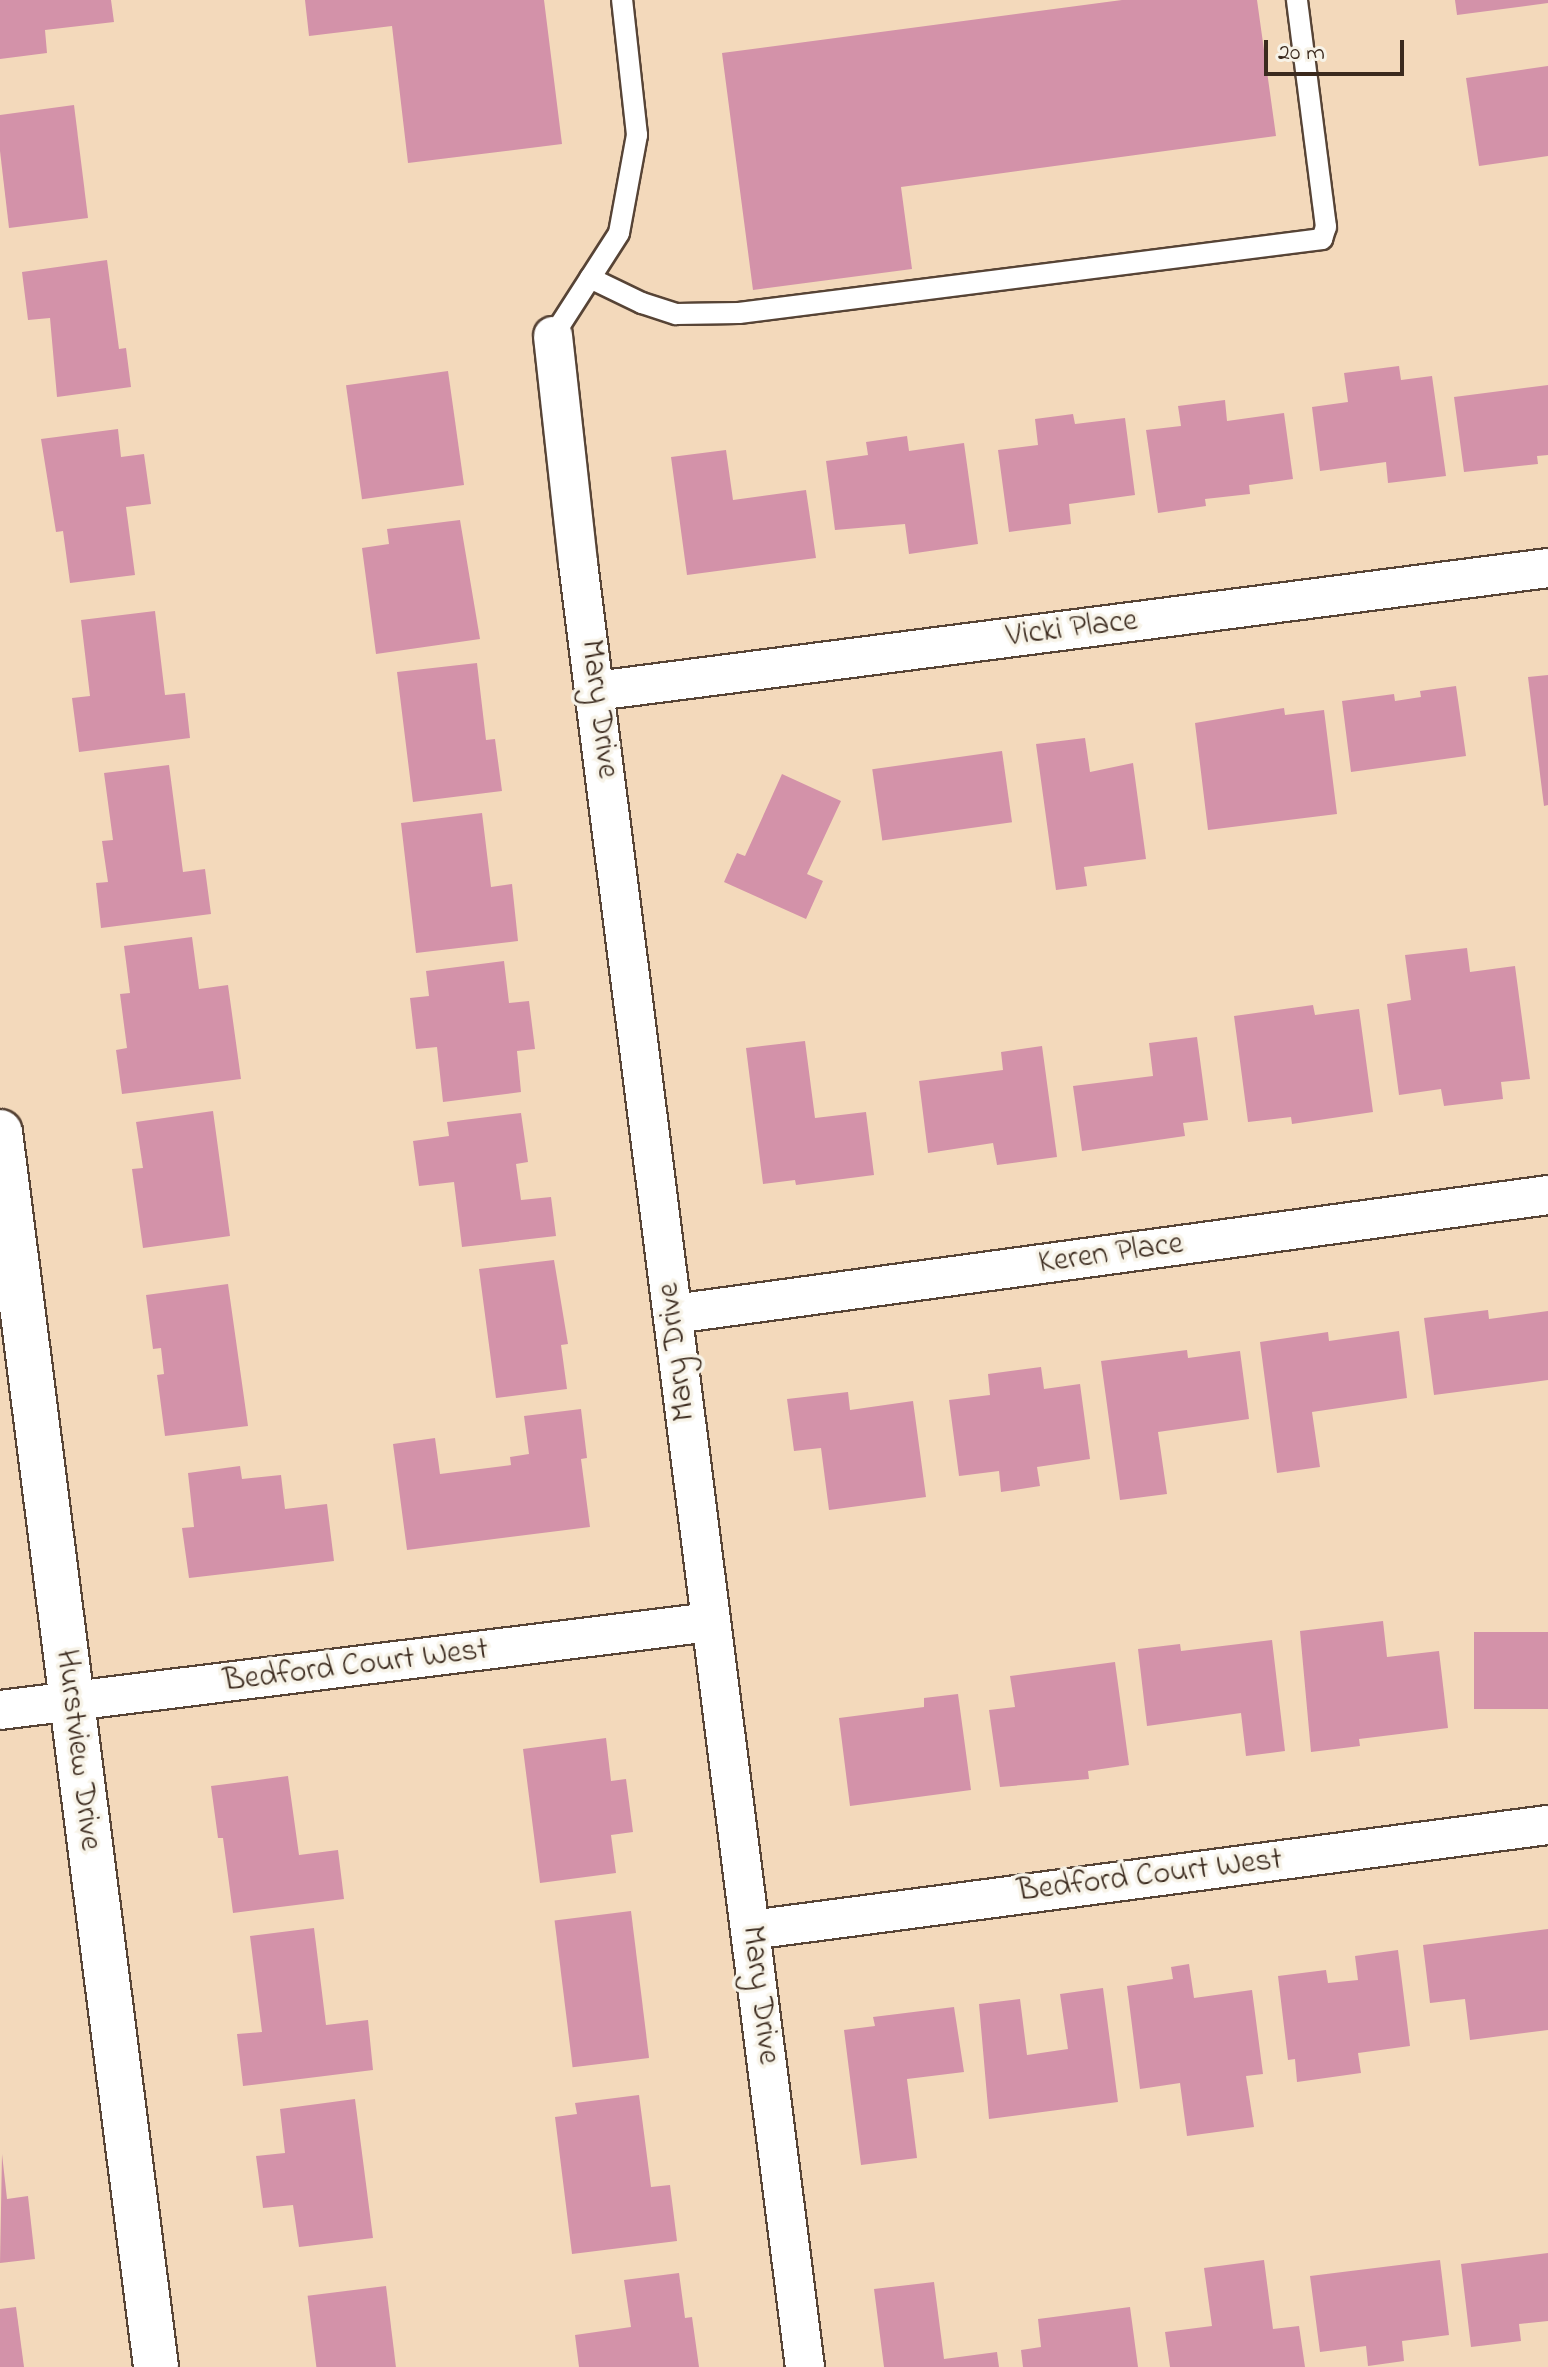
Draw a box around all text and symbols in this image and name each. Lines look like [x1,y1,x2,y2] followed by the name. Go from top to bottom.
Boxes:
[1268,24,1408,74] scale bar
[1278,36,1325,71] text: 20 m
[1004,603,1140,657] street label: Vicki Place
[570,638,626,780] street label: Mary Drive
[1036,1226,1186,1284] street label: Keren Place
[650,1281,706,1423] street label: Mary Drive
[221,1632,491,1702] street label: Bedford Court West
[46,1647,108,1853] street label: Hurstview Drive
[1015,1842,1285,1912] street label: Bedford Court West
[731,1924,787,2066] street label: Mary Drive

